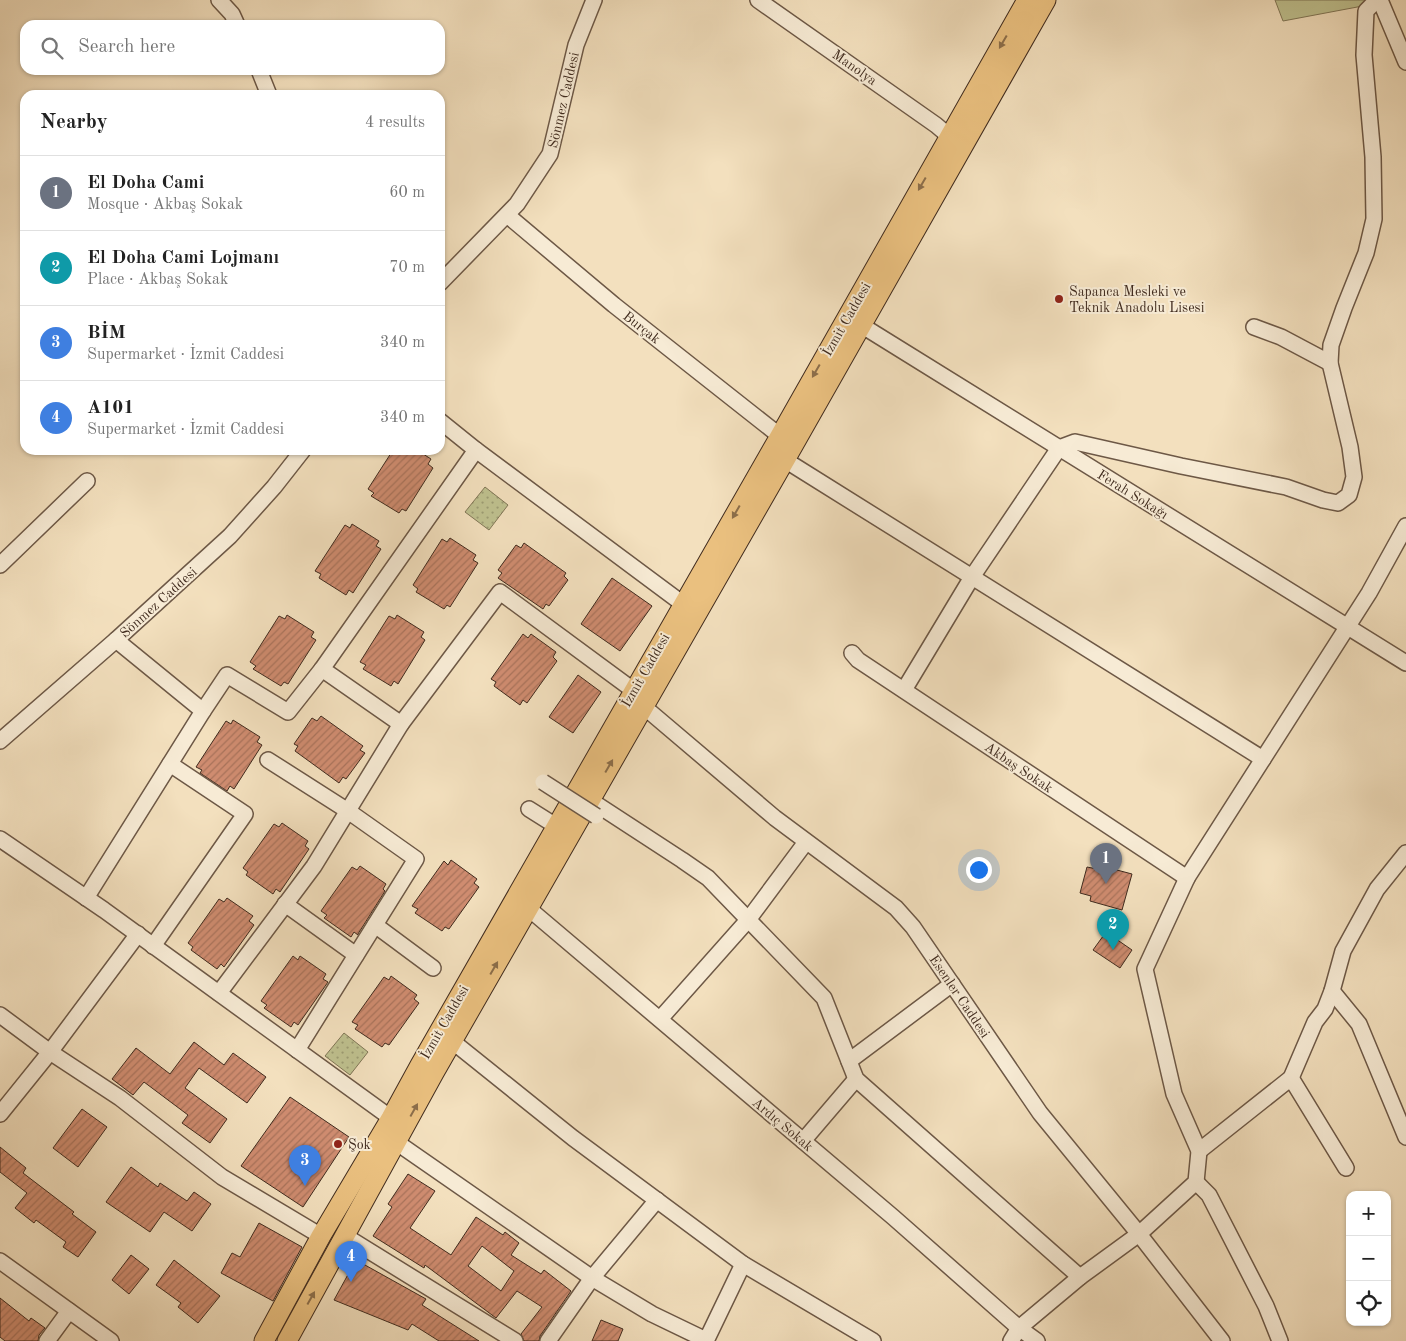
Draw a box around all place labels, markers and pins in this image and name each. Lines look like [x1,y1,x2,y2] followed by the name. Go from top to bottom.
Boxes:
[1069,285,1205,315] place label: Sapanca Mesleki ve Teknik Anadolu Lisesi
[1053,293,1065,305] marker: Sapanca Mesleki ve Teknik Anadolu Lisesi
[1090,843,1122,884] pin: 1
[1097,909,1129,950] pin: 2
[332,1138,344,1150] marker: Şok
[348,1138,371,1152] place label: Şok
[289,1145,321,1186] pin: 3
[335,1241,367,1282] pin: 4

